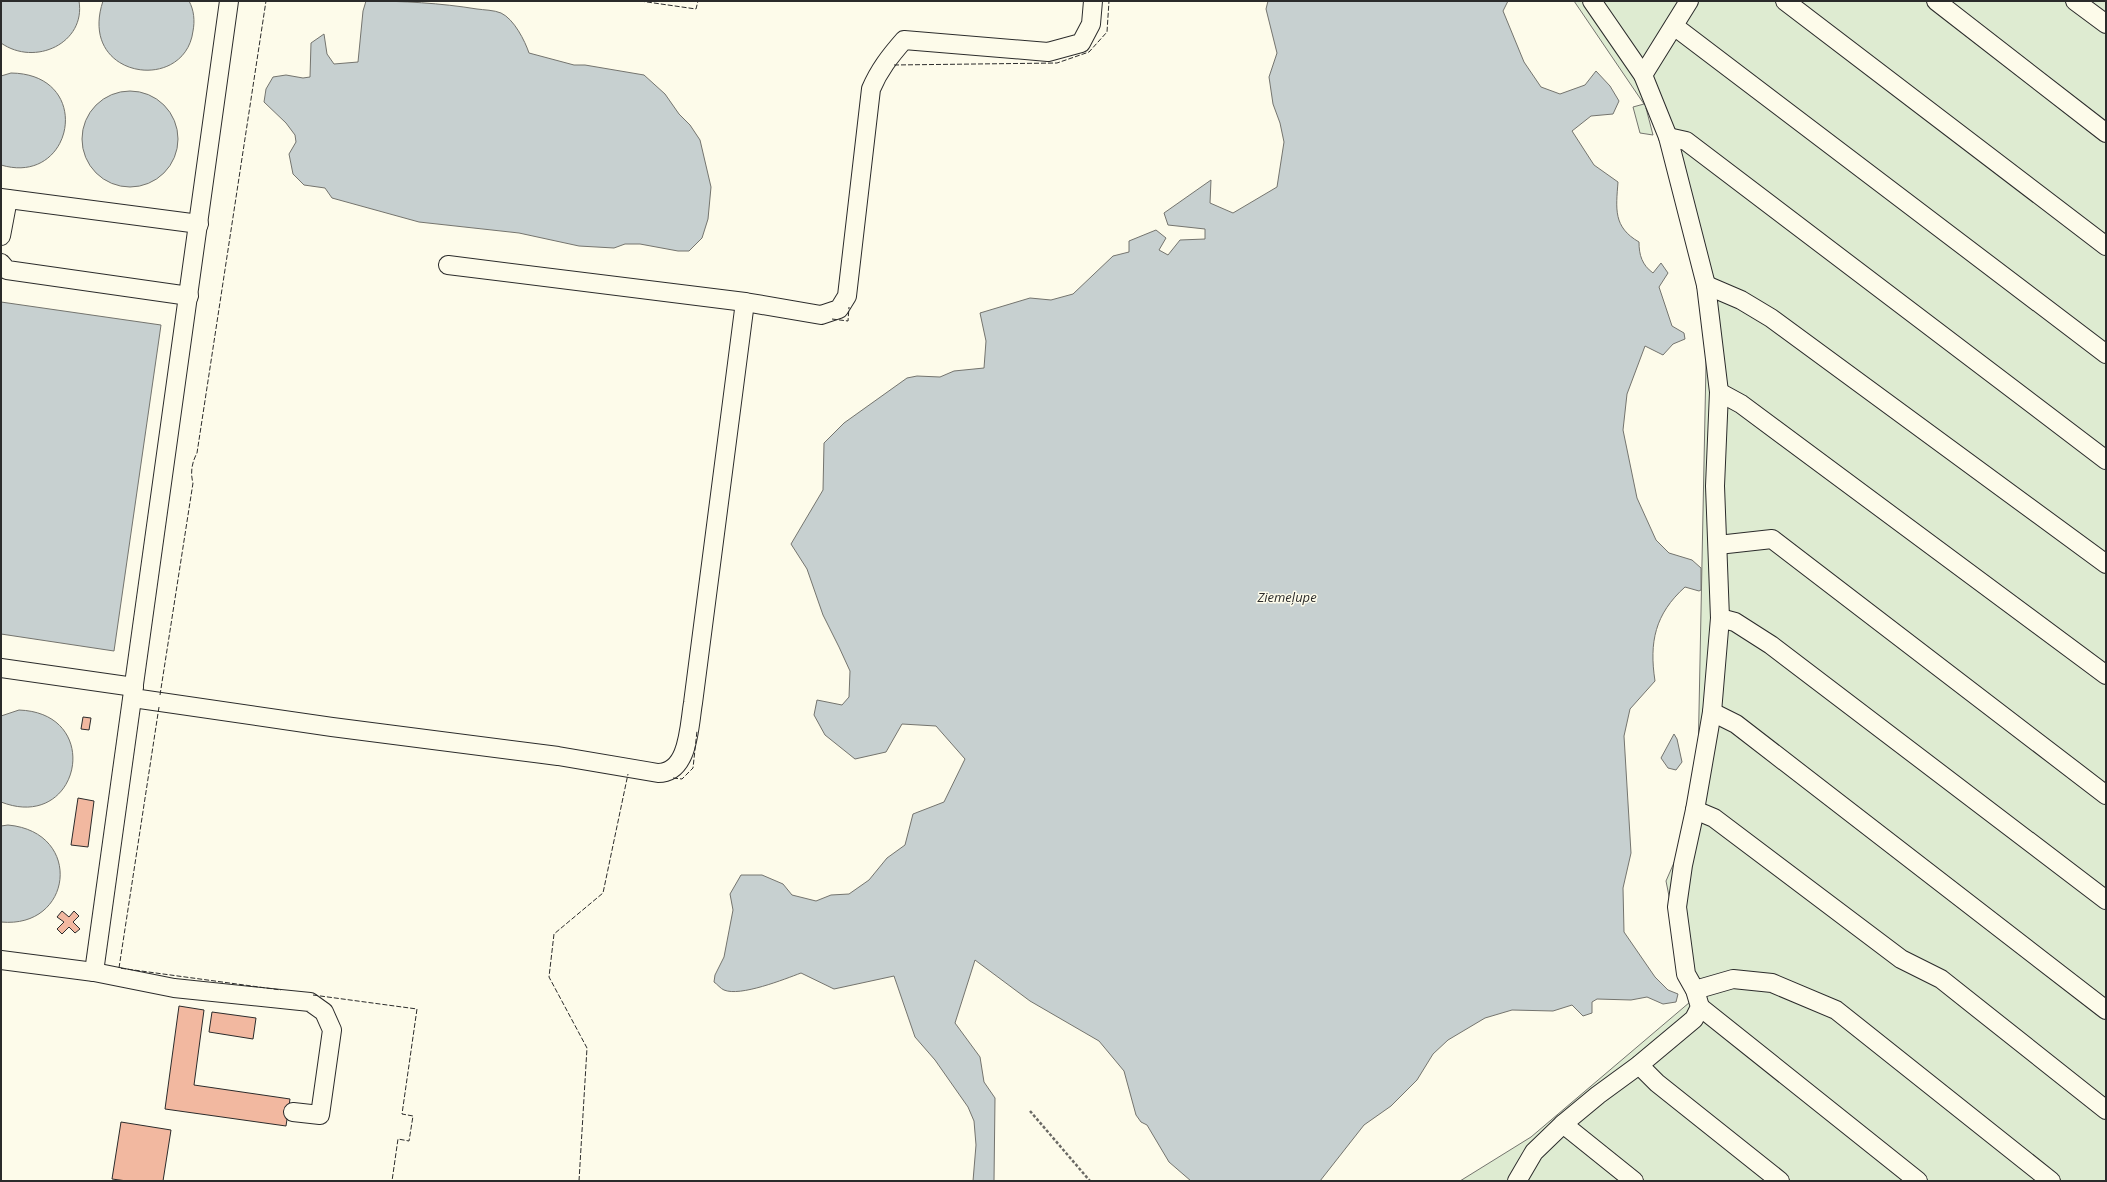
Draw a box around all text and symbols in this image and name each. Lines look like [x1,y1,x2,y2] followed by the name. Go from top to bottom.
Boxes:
[1256,588,1317,606] water label: Ziemeļupe

